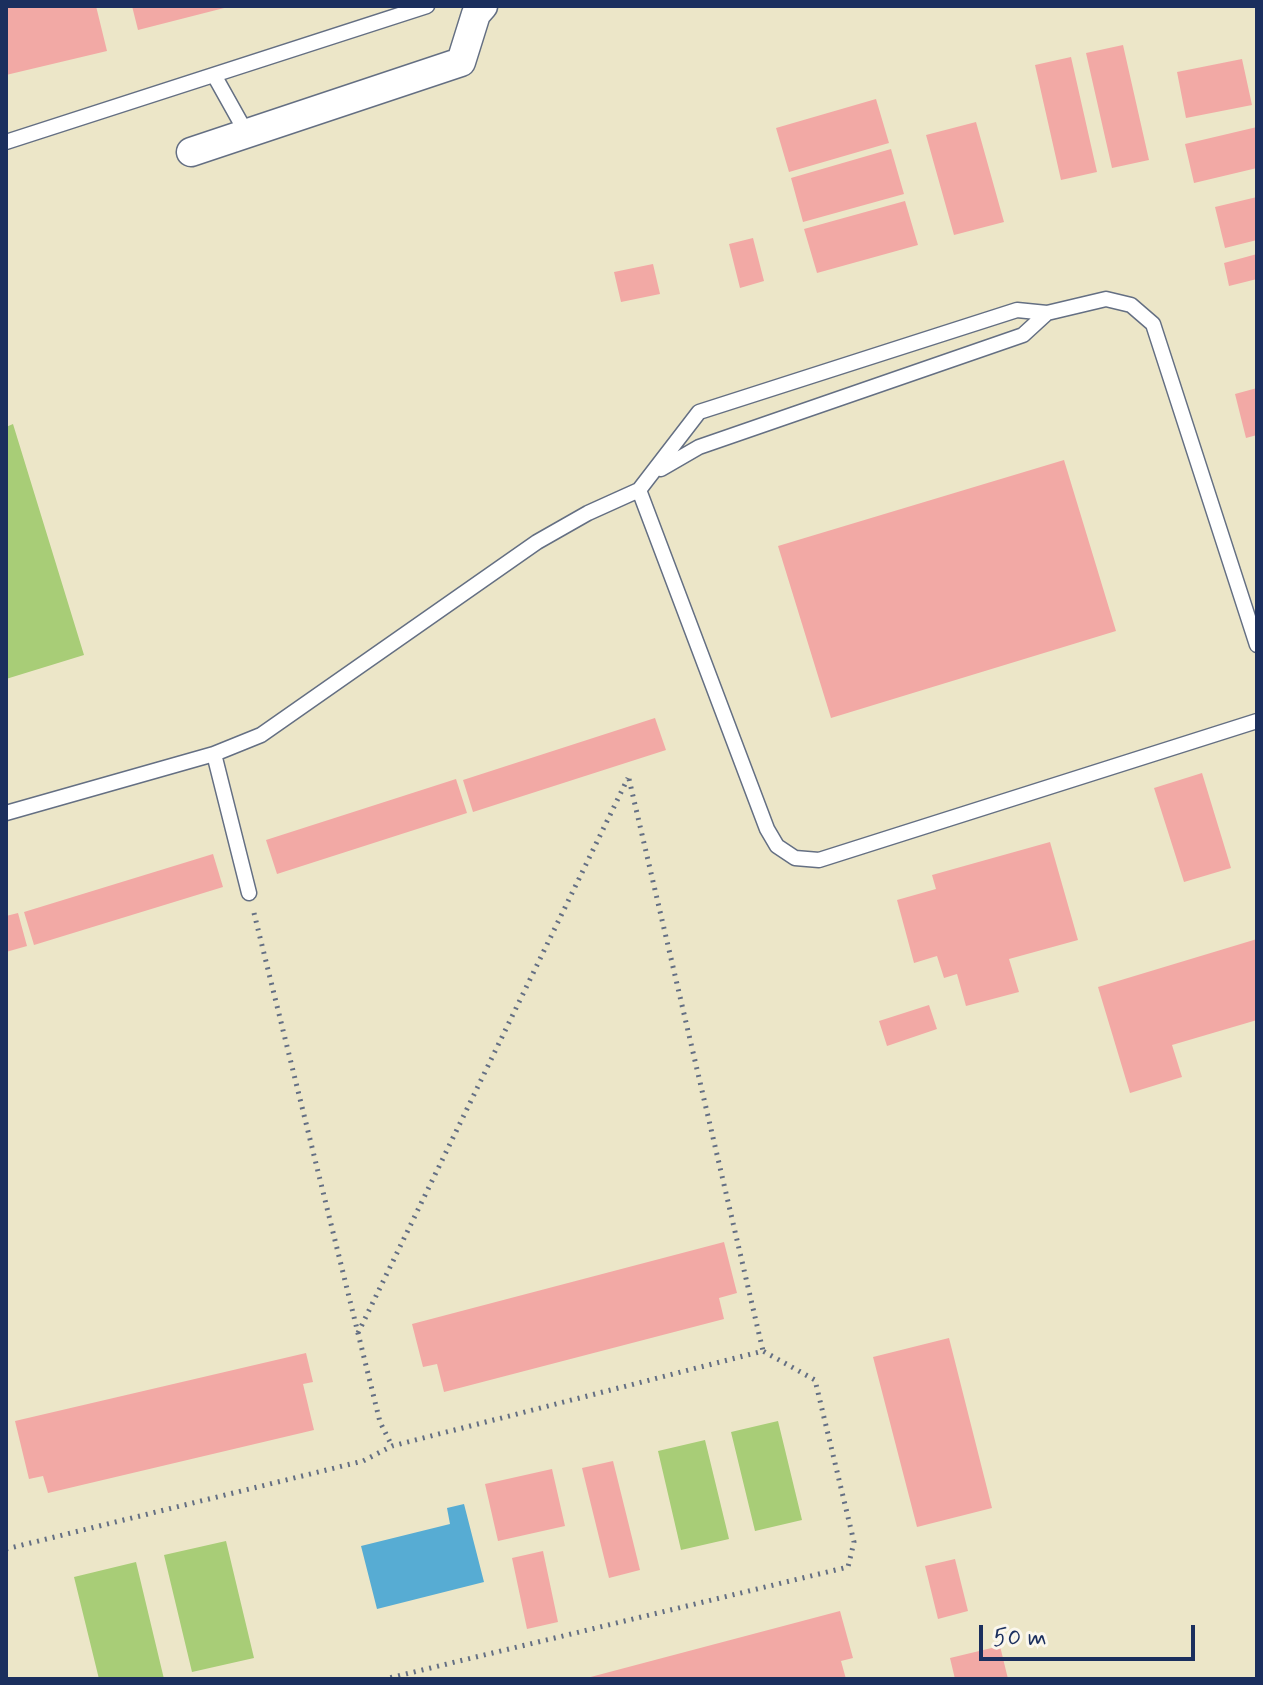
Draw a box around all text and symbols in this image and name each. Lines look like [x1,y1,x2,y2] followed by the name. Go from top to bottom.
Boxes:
[983,1609,1199,1659] scale bar
[993,1623,1047,1654] text: 50 m

